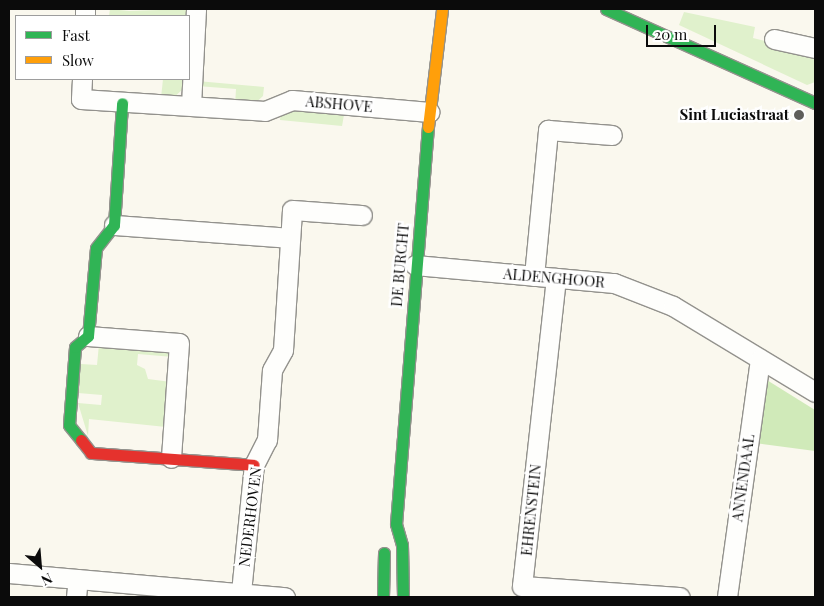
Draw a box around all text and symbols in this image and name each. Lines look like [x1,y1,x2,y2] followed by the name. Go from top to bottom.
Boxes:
[15,15,190,80] legend
[649,15,719,47] scale bar
[654,24,687,44] text: 20 m
[62,25,90,45] text: Fast
[62,50,94,70] text: Slow
[305,92,373,116] street label: ABSHOVE
[679,106,789,124] place label: Sint Luciastraat
[793,109,805,121] marker: Sint Luciastraat
[387,222,413,308] street label: DE BURCHT
[502,265,606,291] street label: ALDENGHOOR
[728,433,758,523] street label: ANNENDAAL
[517,463,545,557] street label: EHRENSTEIN
[235,466,265,568] street label: NEDERHOVEN
[15,541,65,591] north arrow
[38,569,56,591] text: N

